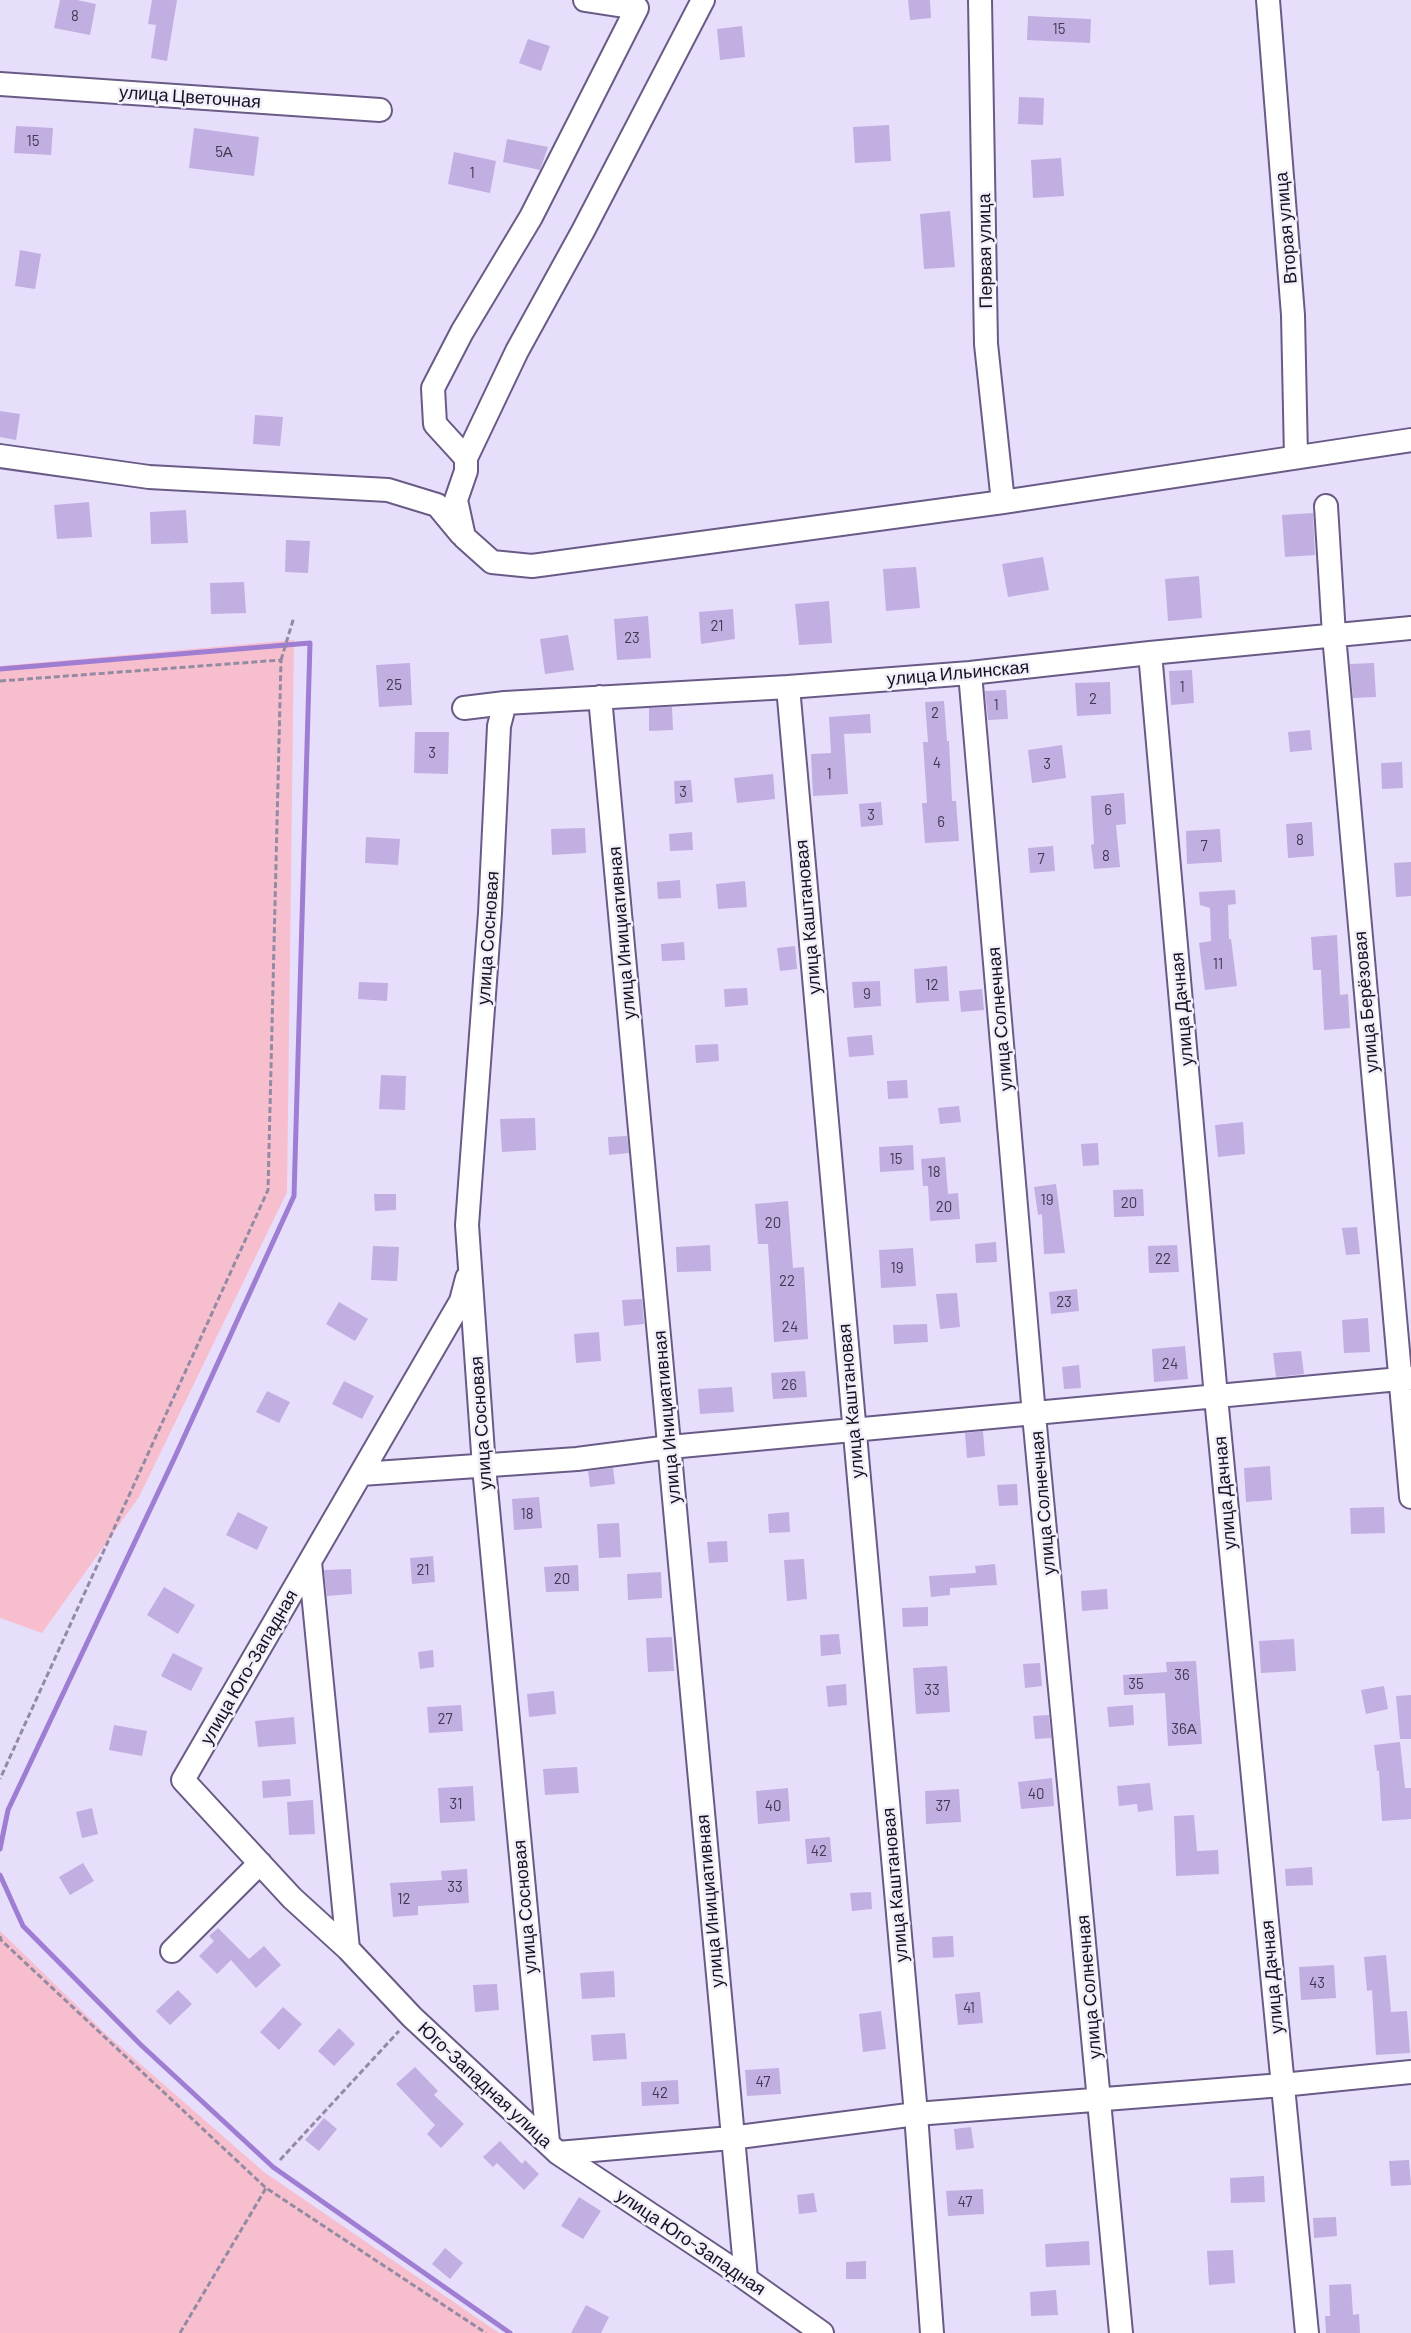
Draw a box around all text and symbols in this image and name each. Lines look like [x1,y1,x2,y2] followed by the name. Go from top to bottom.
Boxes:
[71,7,79,25] house number: 8
[1053,20,1065,38] house number: 15
[118,81,262,113] street label: улица Цветочная
[27,132,39,150] house number: 15
[215,143,233,161] house number: 5А
[469,164,475,182] house number: 1
[1270,171,1302,285] street label: Вторая улица
[973,193,997,309] street label: Первая улица
[710,617,724,635] house number: 21
[624,629,640,647] house number: 23
[886,656,1030,690] street label: улица Ильинская
[386,676,402,694] house number: 25
[1179,678,1185,696] house number: 1
[1089,690,1097,708] house number: 2
[993,696,999,714] house number: 1
[931,704,939,722] house number: 2
[428,744,436,762] house number: 3
[933,754,941,772] house number: 4
[1043,755,1051,773] house number: 3
[826,765,832,783] house number: 1
[679,783,687,801] house number: 3
[1104,801,1112,819] house number: 6
[867,806,875,824] house number: 3
[937,813,945,831] house number: 6
[1296,831,1304,849] house number: 8
[1200,837,1208,855] house number: 7
[790,839,826,995] street label: улица Каштановая
[604,846,640,1020] street label: улица Инициативная
[1102,847,1110,865] house number: 8
[1037,850,1045,868] house number: 7
[473,870,503,1006] street label: улица Сосновая
[1349,930,1383,1074] street label: улица Берёзовая
[983,946,1017,1092] street label: улица Солнечная
[1166,951,1198,1067] street label: улица Дачная
[1213,955,1223,973] house number: 11
[925,976,939,994] house number: 12
[863,985,871,1003] house number: 9
[890,1150,902,1168] house number: 15
[927,1163,941,1181] house number: 18
[1040,1191,1054,1209] house number: 19
[1121,1194,1137,1212] house number: 20
[936,1198,952,1216] house number: 20
[765,1214,781,1232] house number: 20
[1155,1250,1171,1268] house number: 22
[890,1259,904,1277] house number: 19
[779,1272,795,1290] house number: 22
[1056,1293,1072,1311] house number: 23
[782,1318,798,1336] house number: 24
[833,1323,869,1479] street label: улица Каштановая
[649,1330,685,1504] street label: улица Инициативная
[466,1355,496,1491] street label: улица Сосновая
[1162,1355,1178,1373] house number: 24
[781,1376,797,1394] house number: 26
[1026,1430,1060,1576] street label: улица Солнечная
[1209,1435,1241,1551] street label: улица Дачная
[520,1505,534,1523] house number: 18
[416,1561,430,1579] house number: 21
[554,1570,570,1588] house number: 20
[196,1586,302,1748] street label: улица Юго-Западная
[1174,1666,1190,1684] house number: 36
[1128,1675,1144,1693] house number: 35
[924,1681,940,1699] house number: 33
[437,1710,453,1728] house number: 27
[1171,1720,1197,1738] house number: 36А
[1028,1785,1044,1803] house number: 40
[450,1795,462,1813] house number: 31
[765,1797,781,1815] house number: 40
[936,1797,950,1815] house number: 37
[877,1807,913,1963] street label: улица Каштановая
[692,1814,728,1988] street label: улица Инициативная
[508,1839,542,1975] street label: улица Сосновая
[811,1842,827,1860] house number: 42
[447,1878,463,1896] house number: 33
[397,1890,411,1908] house number: 12
[1072,1914,1106,2060] street label: улица Солнечная
[1256,1919,1288,2035] street label: улица Дачная
[1309,1974,1325,1992] house number: 43
[963,1999,975,2017] house number: 41
[414,2017,556,2153] street label: Юго-Западная улица
[756,2073,770,2091] house number: 47
[652,2084,668,2102] house number: 42
[612,2184,770,2300] street label: улица Юго-Западная
[958,2193,972,2211] house number: 47

